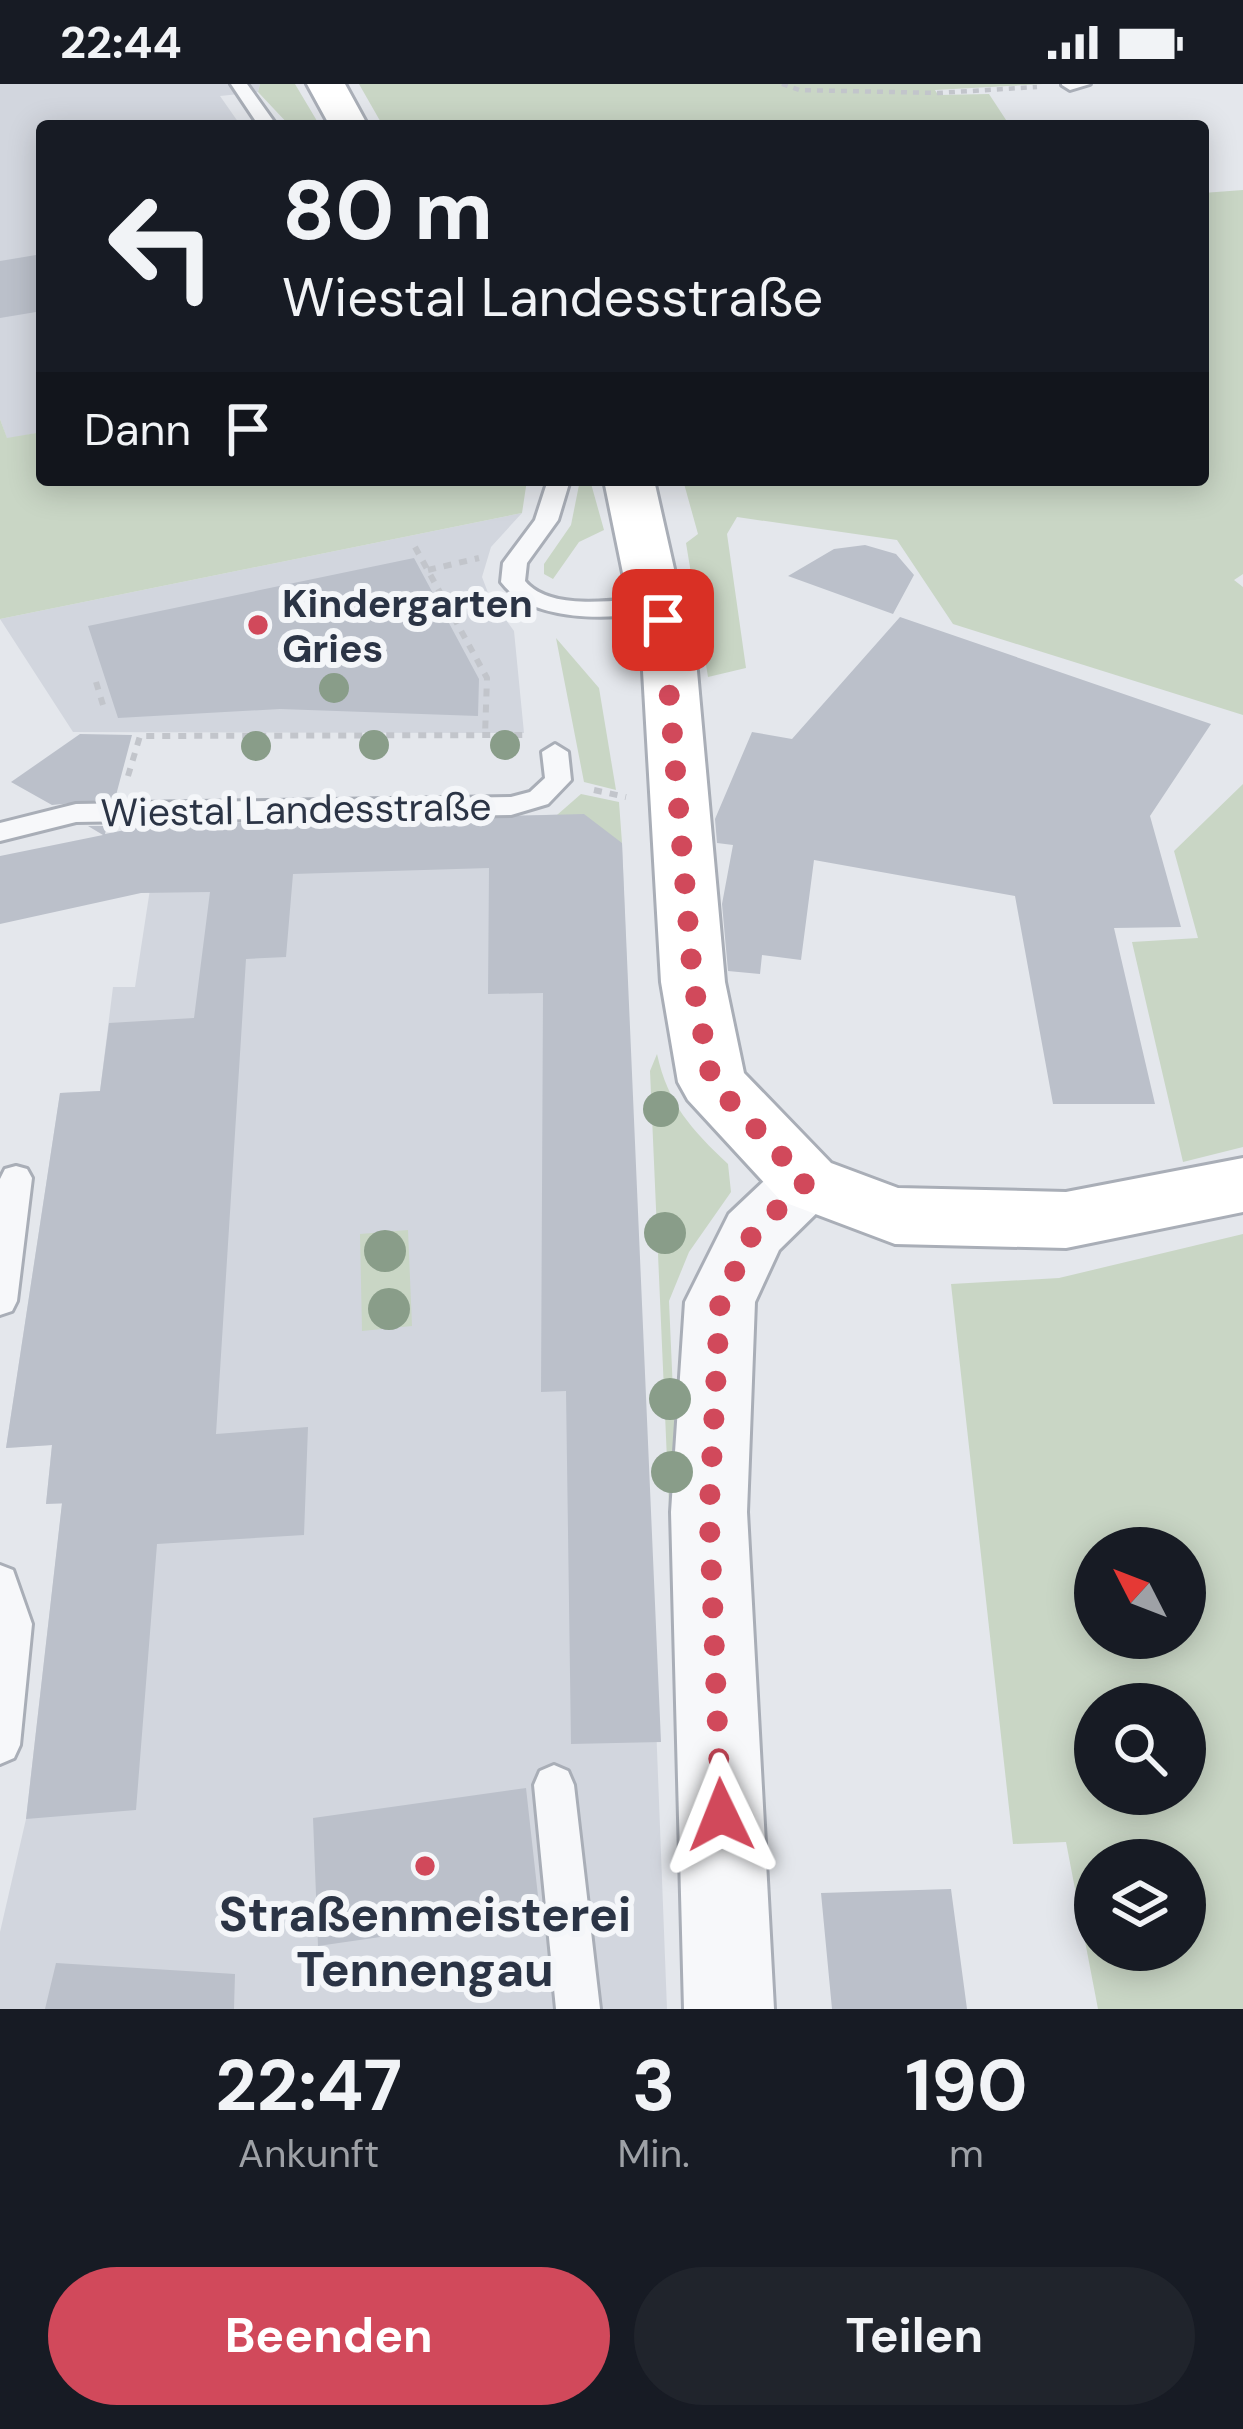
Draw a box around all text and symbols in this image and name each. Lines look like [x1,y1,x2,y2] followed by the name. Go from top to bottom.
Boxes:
[60,13,182,72] text: 22:44
[282,156,493,265] text: 80 m
[84,168,240,324] icon: left
[282,262,823,333] text: Wiestal Landesstraße
[215,396,281,462] icon: arrive
[84,400,191,459] text: Dann
[612,569,714,671] pin
[282,578,533,674] place label: Kindergarten Gries
[630,587,696,653] icon: arrive
[245,612,271,638] marker: Kindergarten Gries
[100,781,492,838] street label: Wiestal Landesstraße
[1074,1527,1206,1659] north arrow
[1074,1527,1206,1971] map controls
[1074,1683,1206,1815] button: search
[658,1752,784,1878] position arrow
[1074,1839,1206,1971] button: layers
[412,1853,438,1879] marker: Straßenmeisterei Tennengau
[219,1883,631,2001] place label: Straßenmeisterei Tennengau
[215,2039,402,2132] text: 22:47
[632,2039,675,2132] text: 3
[905,2039,1028,2132] text: 190
[238,2128,379,2179] text: Ankunft
[617,2128,690,2179] text: Min.
[949,2128,984,2179] text: m
[48,2267,610,2405] button: Beenden
[634,2267,1195,2405] button: Teilen

